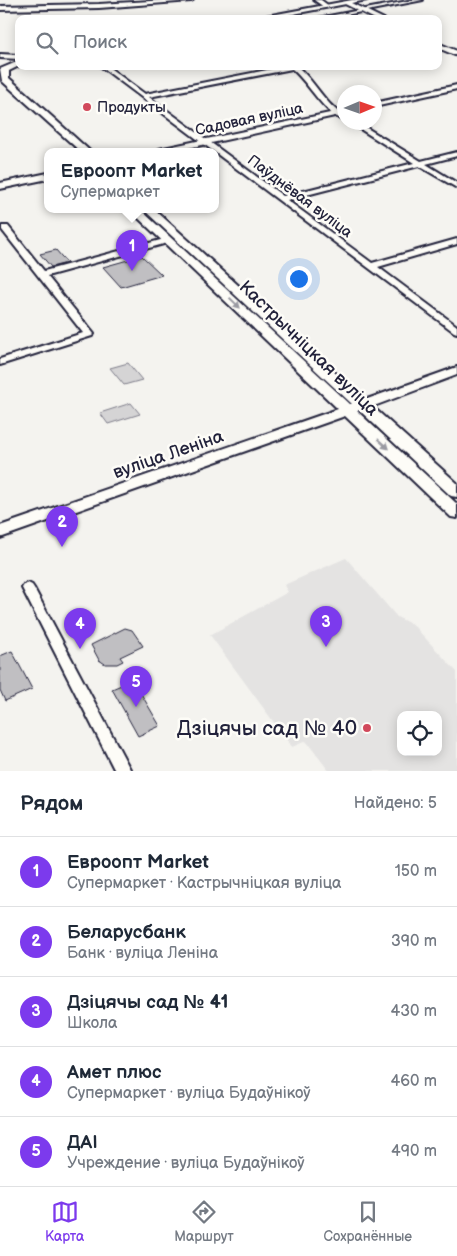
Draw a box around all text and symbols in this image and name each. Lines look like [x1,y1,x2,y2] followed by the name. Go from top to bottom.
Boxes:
[15,15,442,70] search box
[33,29,61,57] icon: search
[73,31,127,54] text: Поиск
[337,85,382,130] north arrow
[97,98,166,117] place label: Продукты
[193,99,305,140] street label: Садовая вуліца
[81,101,93,113] marker: Продукты
[44,148,219,213] popup
[243,151,356,242] street label: Паўднёвая вуліца
[61,160,202,183] text: Евроопт Market
[61,183,160,202] text: Супермаркет
[116,230,148,271] pin: 1
[286,266,312,292] your location
[235,276,383,421] street label: Кастрычніцкая вуліца
[228,297,240,309] one-way arrow
[110,426,226,483] street label: вуліца Леніна
[376,438,388,450] one-way arrow
[46,506,78,547] pin: 2
[310,606,342,647] pin: 3
[64,608,96,649] pin: 4
[120,666,152,707] pin: 5
[397,711,442,756] map controls
[397,711,442,756] button: locate
[177,716,357,741] place label: Дзіцячы сад № 40
[361,722,373,734] marker: Дзіцячы сад № 40
[20,791,83,816] text: Рядом
[354,794,437,813] text: Найдено: 5
[67,851,209,874] text: Евроопт Market
[33,862,39,881] text: 1
[395,862,437,881] text: 150 m
[67,874,342,893] text: Супермаркет · Кастрычніцкая вуліца
[67,921,186,944] text: Беларусбанк
[31,932,41,951] text: 2
[391,932,437,951] text: 390 m
[67,944,218,963] text: Банк · вуліца Леніна
[67,991,229,1014] text: Дзіцячы сад № 41
[31,1002,41,1021] text: 3
[390,1002,437,1021] text: 430 m
[67,1014,117,1033] text: Школа
[67,1061,162,1084] text: Амет плюс
[31,1072,41,1091] text: 4
[391,1072,437,1091] text: 460 m
[67,1084,311,1103] text: Супермаркет · вуліца Будаўнікоў
[67,1131,98,1154] text: ДАІ
[31,1142,41,1161] text: 5
[391,1142,437,1161] text: 490 m
[67,1154,305,1173] text: Учреждение · вуліца Будаўнікоў
[45,1198,84,1245] tab: Карта
[174,1198,234,1245] tab: Маршрут
[324,1198,412,1245] tab: Сохранённые

